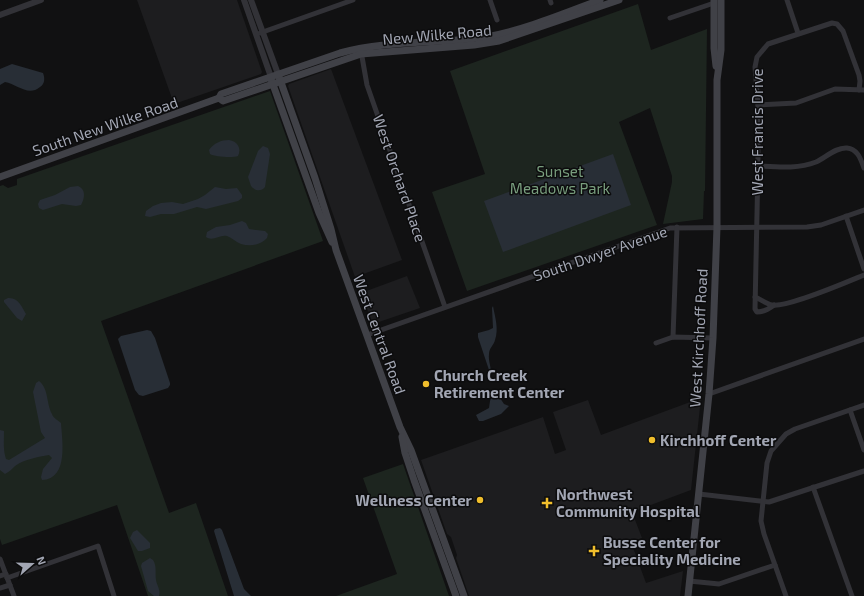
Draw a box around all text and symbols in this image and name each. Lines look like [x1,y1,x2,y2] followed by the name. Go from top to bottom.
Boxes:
[382,20,492,48] street label: New Wilke Road
[748,68,766,196] street label: West Francis Drive
[30,93,180,159] street label: South New Wilke Road
[370,112,430,244] street label: West Orchard Place
[510,162,611,197] park label: Sunset Meadows Park
[531,222,669,284] street label: South Dwyer Avenue
[685,268,711,408] street label: West Kirchhoff Road
[350,272,410,396] street label: West Central Road
[434,366,565,401] place label: Church Creek Retirement Center
[421,379,431,389] marker: Church Creek Retirement Center
[660,431,777,449] place label: Kirchhoff Center
[647,435,657,445] marker: Kirchhoff Center
[556,485,700,521] place label: Northwest Community Hospital
[355,491,473,509] place label: Wellness Center
[475,495,485,505] marker: Wellness Center
[541,497,553,509] marker: Northwest Community Hospital
[603,533,741,569] place label: Busse Center for Speciality Medicine
[12,544,52,584] north arrow
[588,545,600,557] marker: Busse Center for Speciality Medicine
[34,554,49,566] text: N

